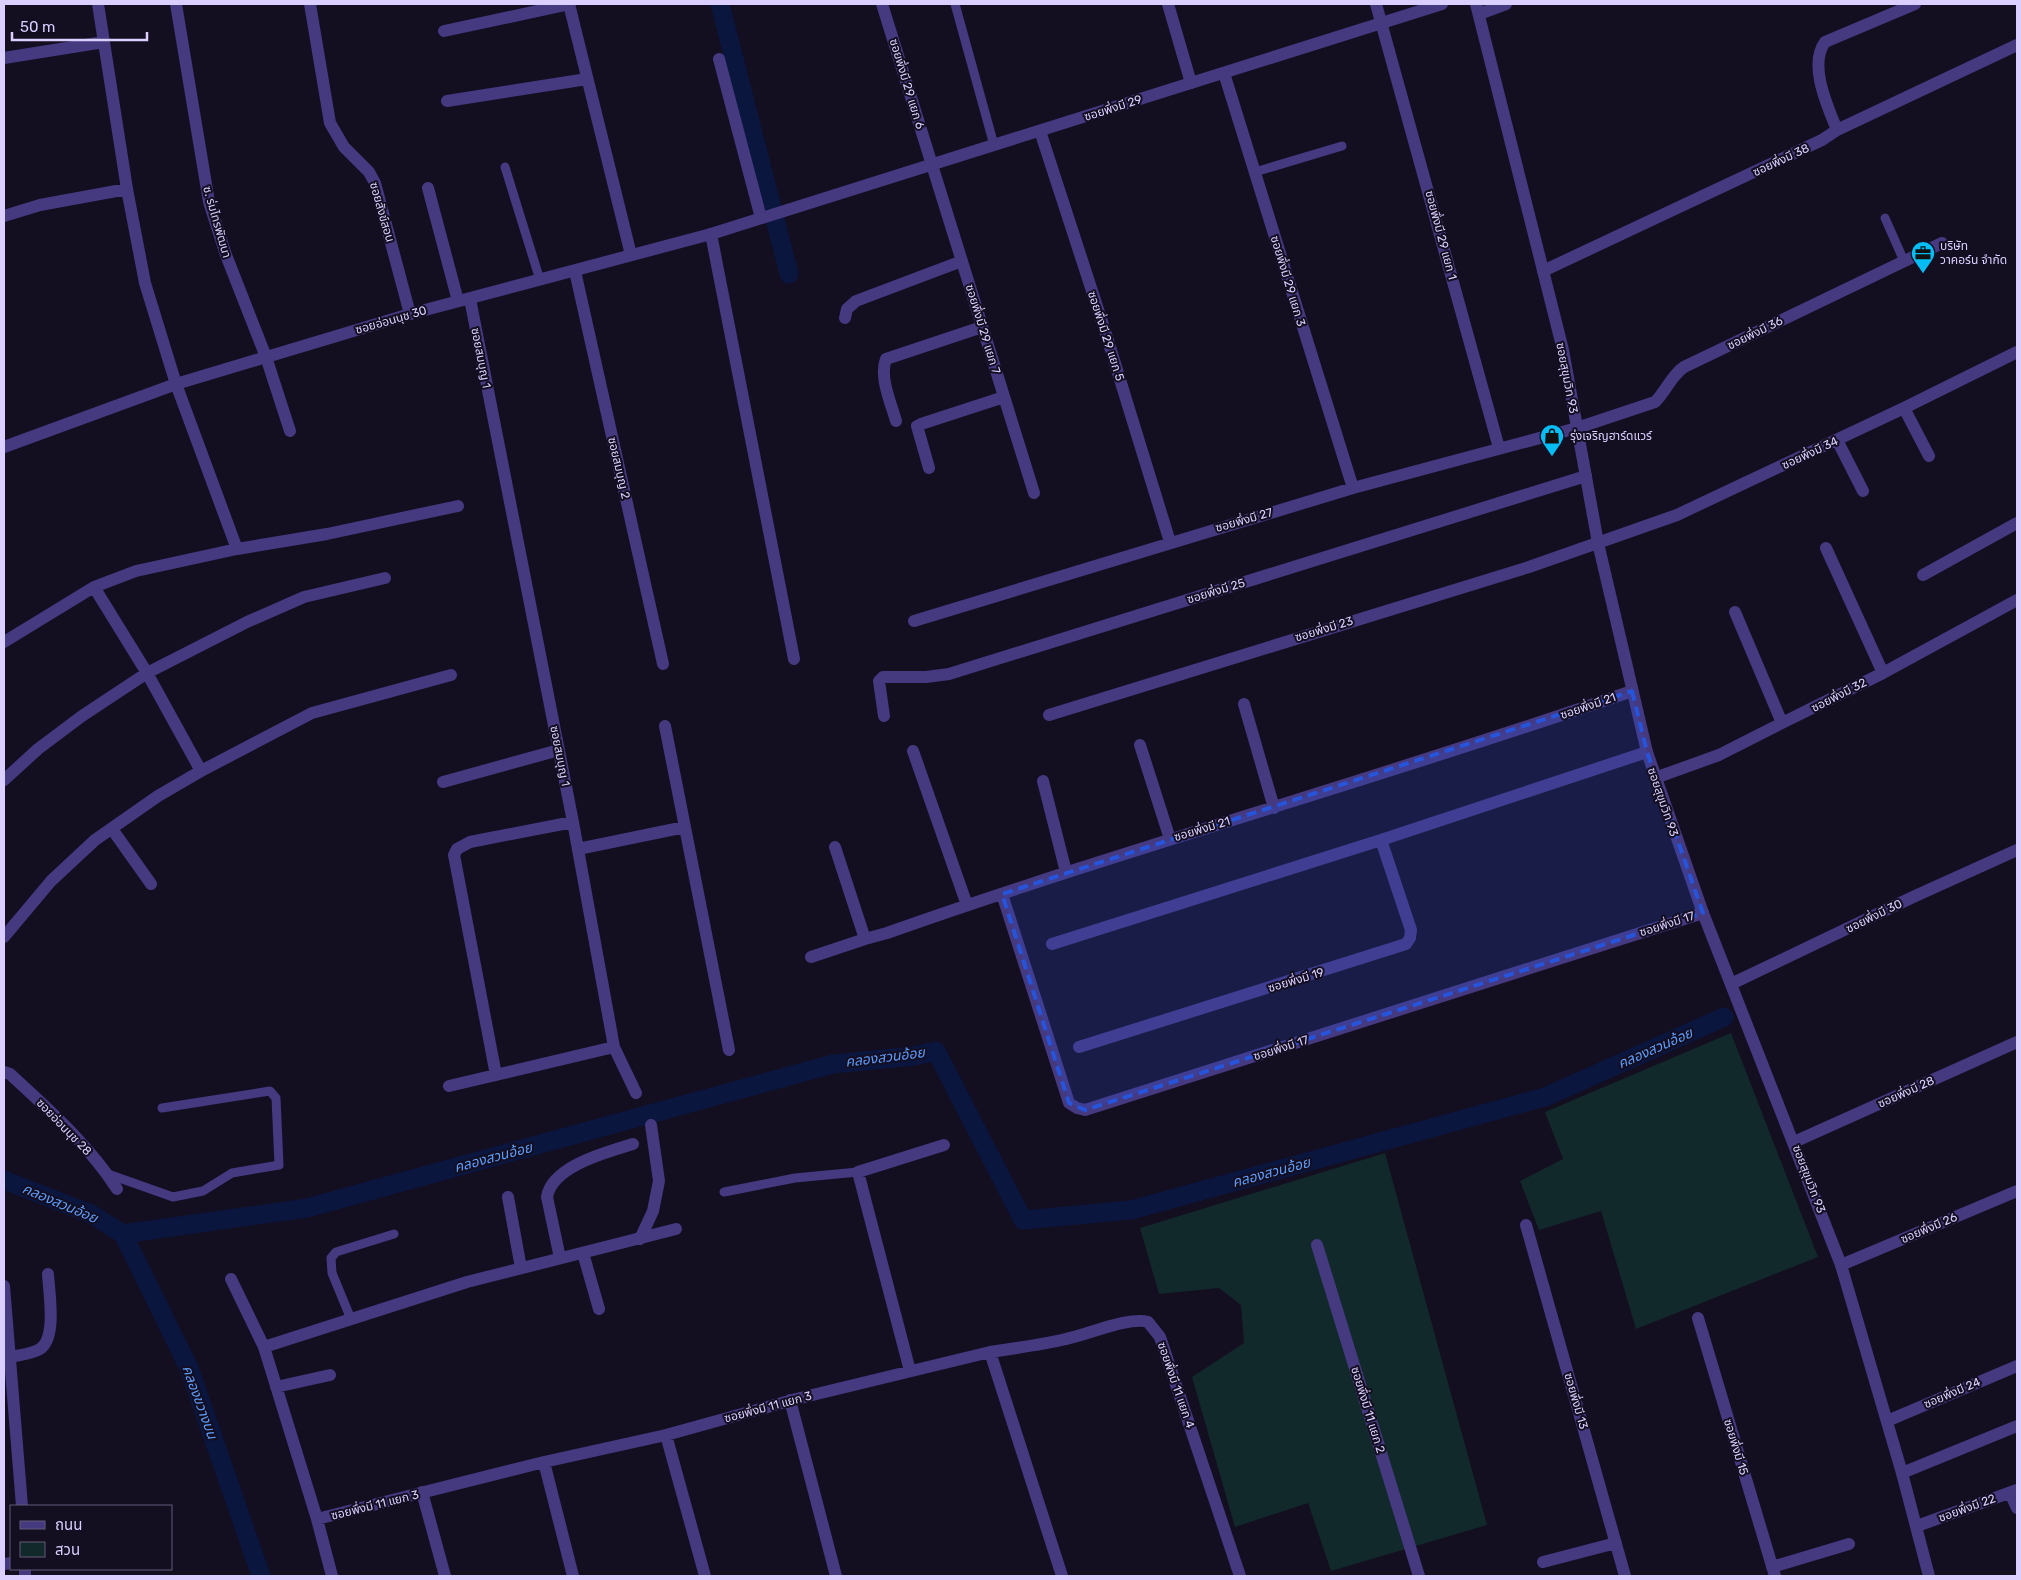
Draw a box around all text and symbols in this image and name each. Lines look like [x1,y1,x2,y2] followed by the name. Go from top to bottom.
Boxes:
[12,10,148,42] scale bar
[20,18,55,36] text: 50 m
[887,36,929,131] street label: ซอยพึ่งมี 29 แยก 6
[1082,90,1144,124] street label: ซอยพึ่งมี 29
[1750,139,1811,179] street label: ซอยพึ่งมี 38
[367,180,397,244] street label: ซอยสังข์สอน
[200,184,234,260] street label: ซ. ร่มไทรพัฒนา
[1422,188,1462,281] street label: ซอยพึ่งมี 29 แยก 1
[1268,234,1310,328] street label: ซอยพึ่งมี 29 แยก 3
[1940,239,2007,267] place label: บริษัท วาคอร์น จำกัด
[1910,240,1936,274] office icon: บริษัท วาคอร์น จำกัด
[963,282,1005,375] street label: ซอยพึ่งมี 29 แยก 7
[1085,289,1129,383] street label: ซอยพึ่งมี 29 แยก 5
[354,303,428,337] street label: ซอยอ่อนนุช 30
[1724,312,1785,352] street label: ซอยพึ่งมี 36
[468,327,494,389] street label: ซอยสมบุญ 1
[1553,341,1581,415] street label: ซอยสุขุมวิท 93
[1539,423,1565,457] shop icon: รุ่งเจริญฮาร์ดแวร์
[1570,429,1653,443] place label: รุ่งเจริญฮาร์ดแวร์
[1779,432,1841,472] street label: ซอยพึ่งมี 34
[605,436,633,500] street label: ซอยสมบุญ 2
[1213,503,1274,535] street label: ซอยพึ่งมี 27
[1185,574,1247,606] street label: ซอยพึ่งมี 25
[1293,612,1355,644] street label: ซอยพึ่งมี 23
[1808,673,1869,715] street label: ซอยพึ่งมี 32
[1558,688,1618,722] street label: ซอยพึ่งมี 21
[547,725,573,787] street label: ซอยสมบุญ 1
[1645,766,1681,838] street label: ซอยสุขุมวิท 93
[1172,812,1232,844] street label: ซอยพึ่งมี 21
[1843,895,1904,936] street label: ซอยพึ่งมี 30
[1637,907,1696,939] street label: ซอยพึ่งมี 17
[1266,963,1326,995] street label: ซอยพึ่งมี 19
[1615,1024,1697,1072] water label: คลองสวนอ้อย
[1251,1031,1310,1063] street label: ซอยพึ่งมี 17
[844,1044,927,1071] water label: คลองสวนอ้อย
[1875,1071,1936,1111] street label: ซอยพึ่งมี 28
[33,1096,95,1158] street label: ซอยอ่อนนุช 28
[452,1138,536,1176] water label: คลองสวนอ้อย
[1790,1143,1828,1215] street label: ซอยสุขุมวิท 93
[1230,1153,1314,1191] water label: คลองสวนอ้อย
[20,1180,101,1228] water label: คลองสวนอ้อย
[1898,1208,1959,1246] street label: ซอยพึ่งมี 26
[1155,1339,1199,1430] street label: ซอยพึ่งมี 11 แยก 4
[178,1363,221,1443] water label: คลองขวางบน
[1348,1364,1390,1455] street label: ซอยพึ่งมี 11 แยก 2
[1561,1371,1593,1431] street label: ซอยพึ่งมี 13
[1921,1373,1983,1411] street label: ซอยพึ่งมี 24
[722,1387,813,1425] street label: ซอยพึ่งมี 11 แยก 3
[1721,1417,1753,1477] street label: ซอยพึ่งมี 15
[329,1485,420,1523] street label: ซอยพึ่งมี 11 แยก 3
[1936,1489,1998,1525] street label: ซอยพึ่งมี 22
[10,1505,172,1570] legend
[55,1516,82,1534] text: ถนน
[55,1541,80,1559] text: สวน

